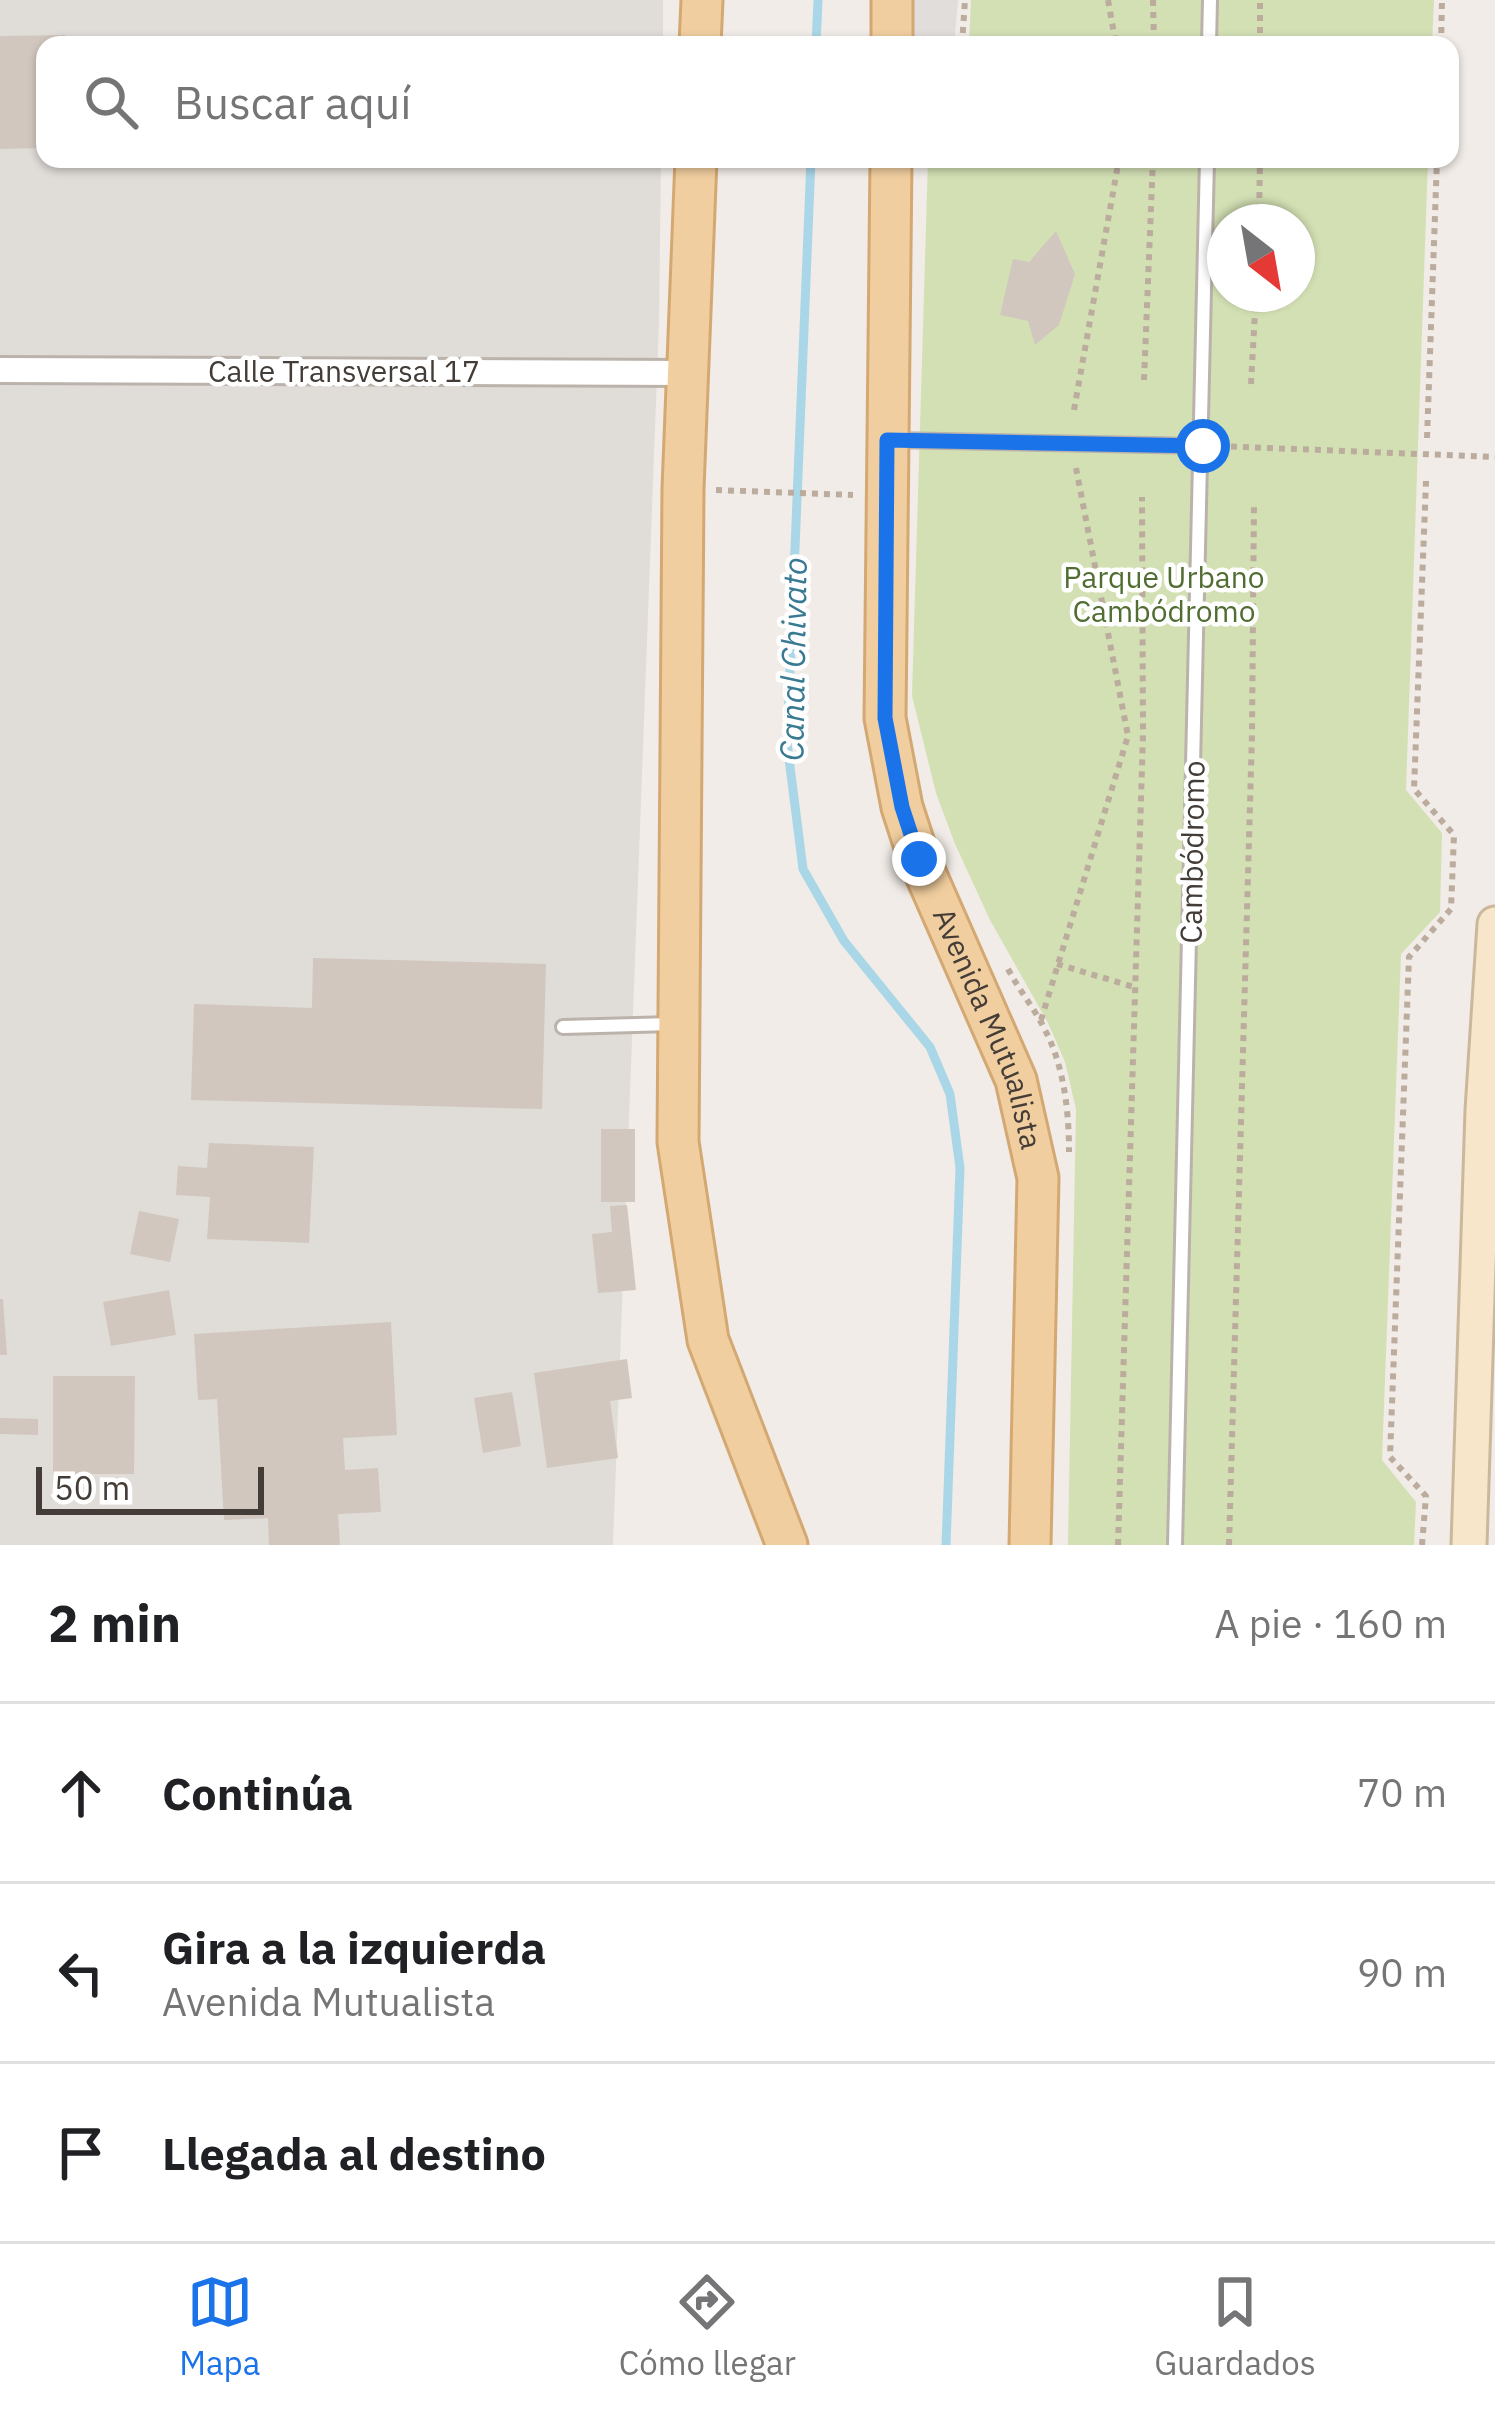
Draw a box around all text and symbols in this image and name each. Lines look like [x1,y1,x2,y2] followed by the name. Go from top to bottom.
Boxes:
[36,36,1459,168] search box
[78,69,144,135] icon: search
[174,73,412,131] text: Buscar aquí
[1207,204,1315,312] north arrow
[208,351,480,390] street label: Calle Transversal 17
[1176,419,1230,473] route start
[769,557,816,761] water label: Canal Chivato
[1063,557,1265,630] park label: Parque Urbano Cambódromo
[1170,760,1213,944] street label: Cambódromo
[892,832,946,886] route end
[925,901,1052,1153] street label: Avenida Mutualista
[36,1461,264,1514] scale bar
[54,1466,130,1509] text: 50 m
[48,1590,181,1656] text: 2 min
[1214,1598,1447,1649] text: A pie · 160 m
[48,1760,114,1826] icon: ahead
[162,1764,353,1822] text: Continúa
[1357,1767,1447,1818] text: 70 m
[162,1918,546,1976] text: Gira a la izquierda
[48,1940,114,2006] icon: left
[1357,1947,1447,1998] text: 90 m
[162,1976,495,2027] text: Avenida Mutualista
[48,2120,114,2186] icon: arrive
[162,2124,546,2182] text: Llegada al destino
[179,2269,260,2384] tab: Mapa
[619,2269,796,2384] tab: Cómo llegar
[1154,2269,1316,2384] tab: Guardados

